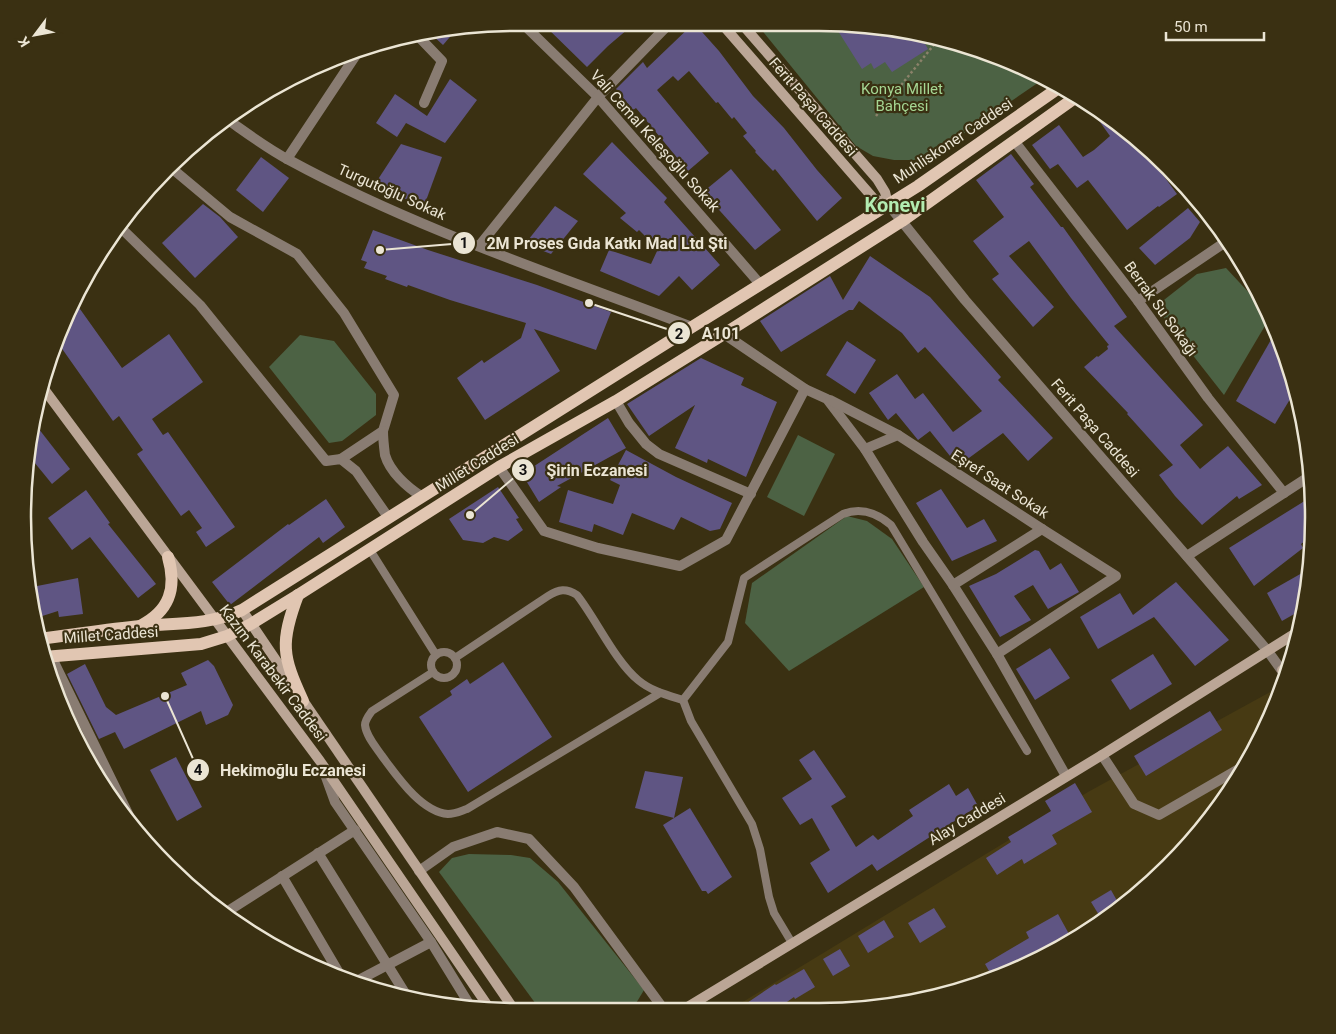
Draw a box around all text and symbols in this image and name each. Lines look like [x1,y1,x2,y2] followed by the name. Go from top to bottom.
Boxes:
[10,10,60,60] north arrow
[1166,10,1264,42] scale bar
[1174,18,1208,36] text: 50 m
[15,34,33,50] text: K
[765,54,861,160] street label: Ferit Paşa Caddesi
[587,66,724,216] street label: Vali Cemal Keleşoğlu Sokak
[861,80,943,115] park label: Konya Millet Bahçesi
[890,94,1016,188] street label: Muhliskoner Caddesi
[335,160,449,224] street label: Turgutoğlu Sokak
[864,193,926,217] district label: Konevi
[452,228,738,259] callout: 2M Proses Gıda Katkı Mad Ltd Şti
[460,234,468,252] text: 1
[486,234,728,253] text: 2M Proses Gıda Katkı Mad Ltd Şti
[1121,258,1201,360] street label: Berrak Su Sokağı
[666,318,750,349] callout: A101
[702,324,740,343] text: A101
[675,325,684,343] text: 2
[1047,375,1143,481] street label: Ferit Paşa Caddesi
[432,430,522,496] street label: Millet Caddesi
[948,446,1053,522] street label: Eşref Saat Sokak
[511,455,657,486] callout: Şirin Eczanesi
[519,461,527,479] text: 3
[546,461,648,480] text: Şirin Eczanesi
[216,601,330,745] street label: Kazım Karabekir Caddesi
[63,623,159,647] street label: Millet Caddesi
[185,754,376,785] callout: Hekimoğlu Eczanesi
[194,761,203,779] text: 4
[220,761,366,780] text: Hekimoğlu Eczanesi
[925,789,1009,849] street label: Alay Caddesi

